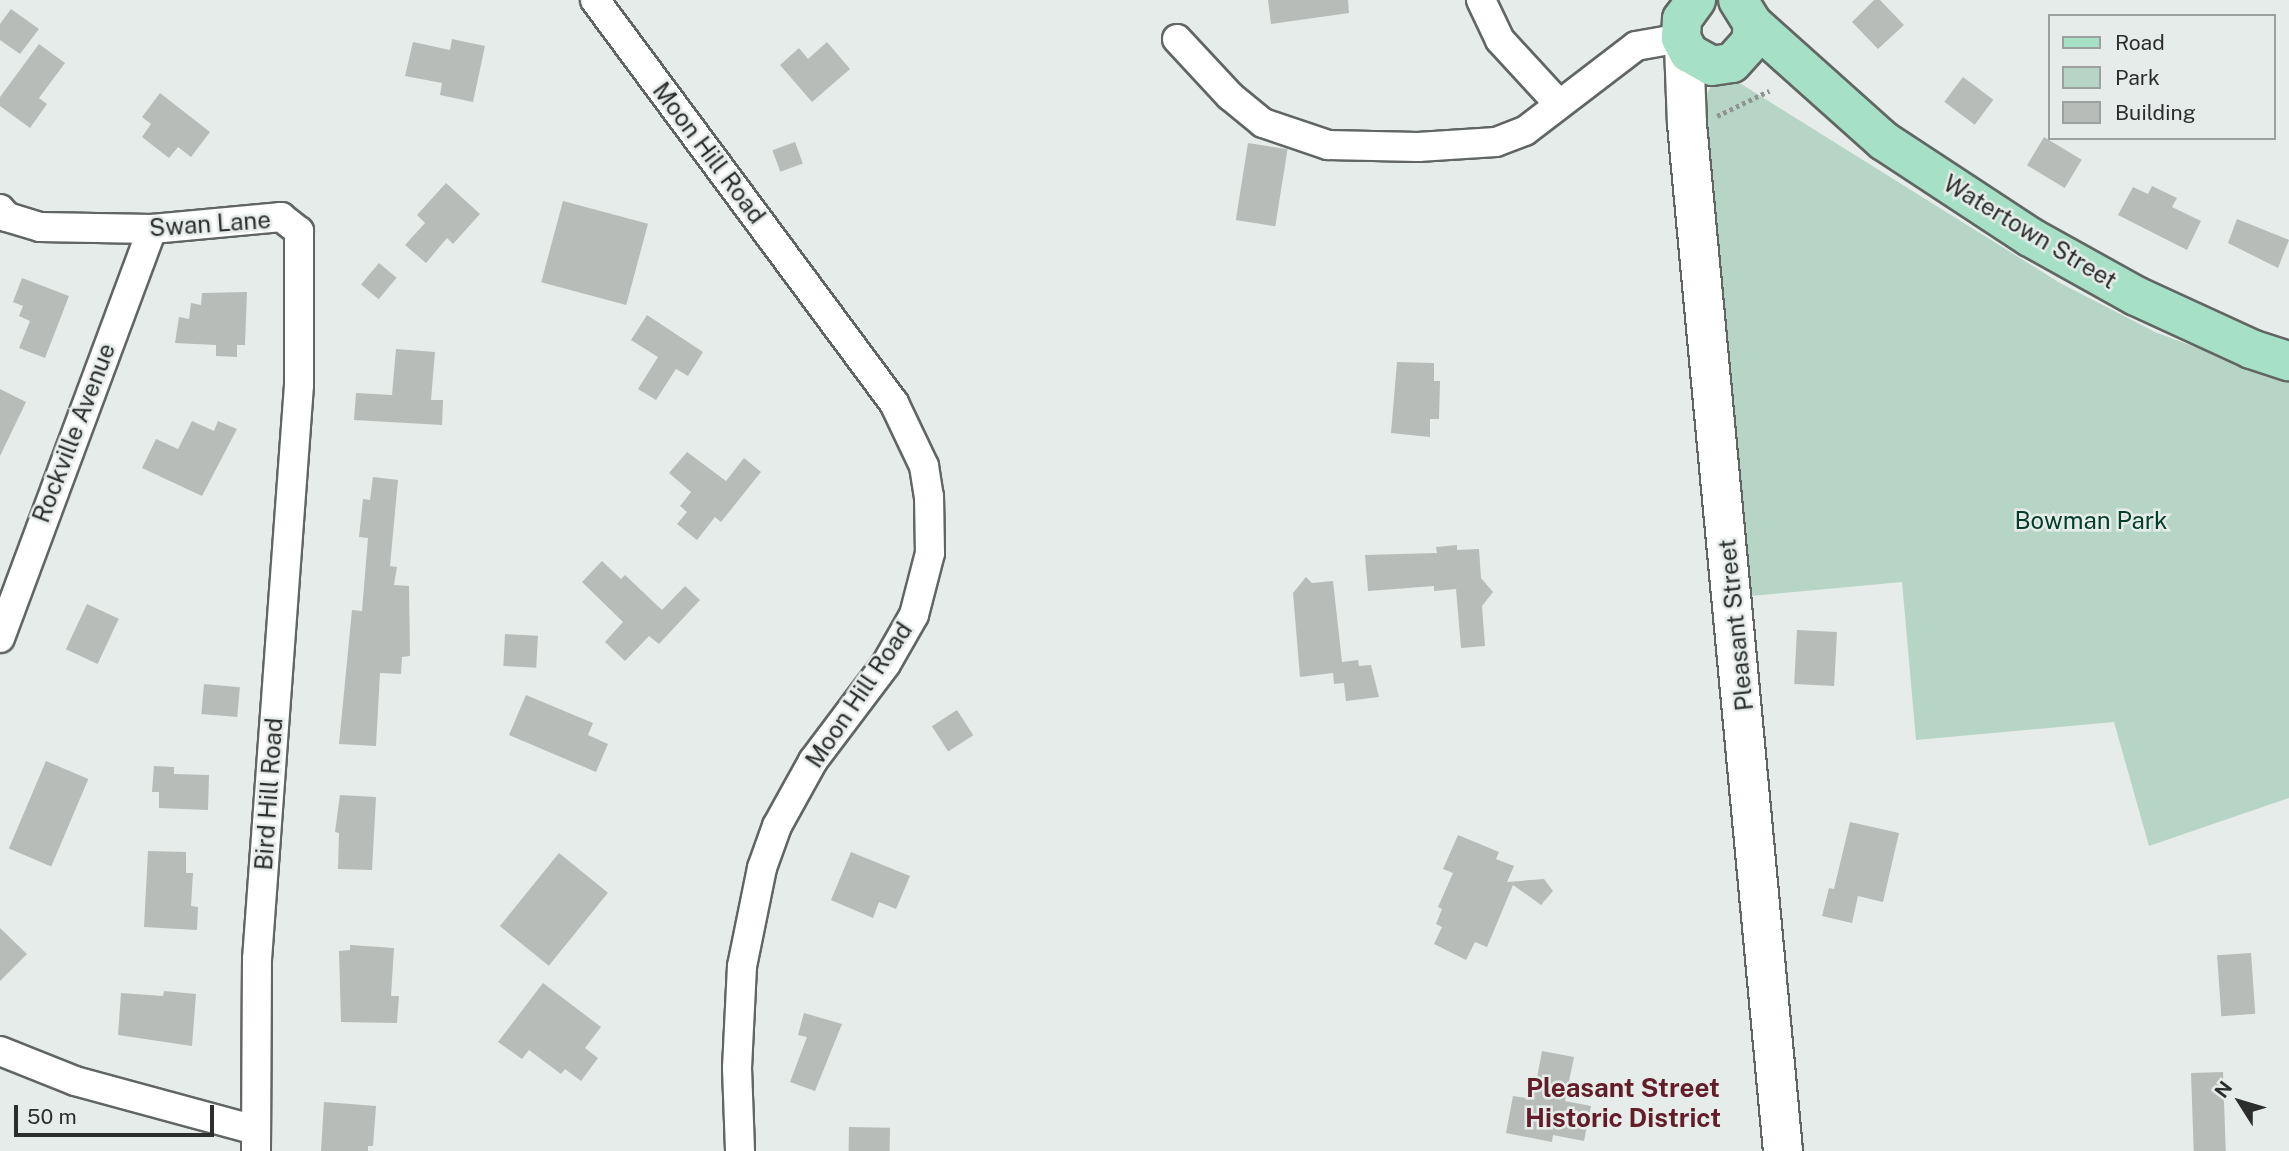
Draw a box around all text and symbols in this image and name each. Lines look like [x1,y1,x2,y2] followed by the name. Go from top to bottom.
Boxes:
[2048,14,2275,140] legend
[2115,30,2165,55] text: Road
[2115,65,2160,90] text: Park
[647,77,771,229] street label: Moon Hill Road
[2115,100,2196,125] text: Building
[1938,169,2122,295] street label: Watertown Street
[148,205,272,243] street label: Swan Lane
[27,339,121,527] street label: Rockville Avenue
[2014,507,2168,535] park label: Bowman Park
[1713,538,1759,712] street label: Pleasant Street
[800,617,918,773] street label: Moon Hill Road
[249,717,289,871] street label: Bird Hill Road
[2205,1067,2275,1137] north arrow
[1525,1072,1721,1134] district label: Pleasant Street Historic District
[2210,1077,2236,1102] text: N
[18,1092,217,1136] scale bar
[27,1104,77,1129] text: 50 m

